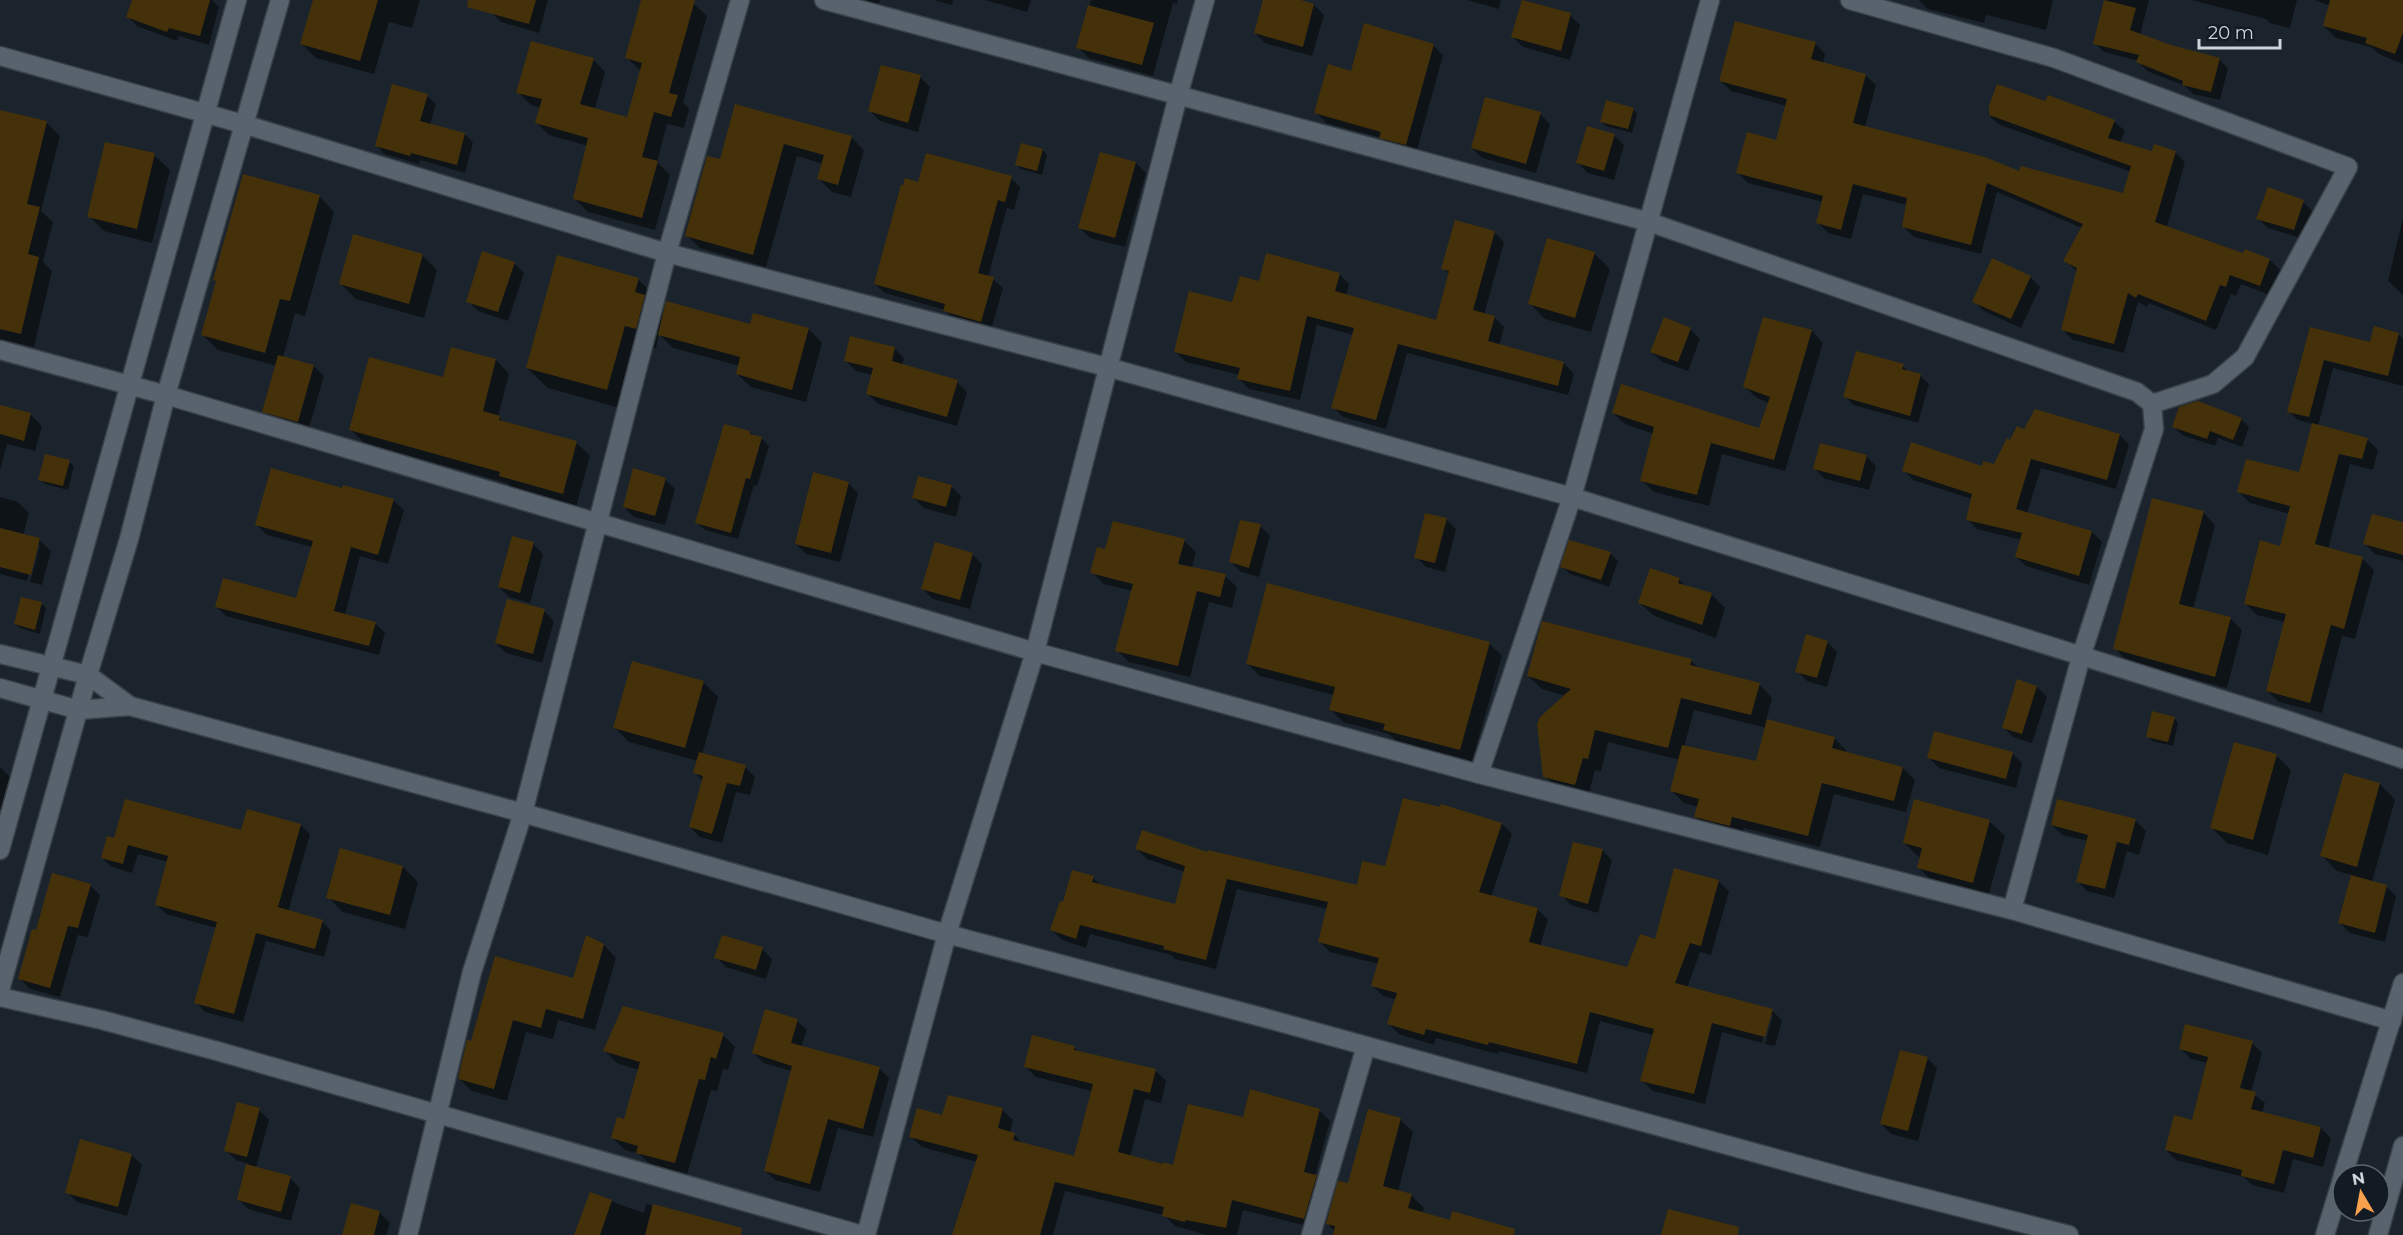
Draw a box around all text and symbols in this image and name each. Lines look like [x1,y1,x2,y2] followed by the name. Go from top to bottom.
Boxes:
[2199,12,2280,50] scale bar
[2208,22,2254,44] text: 20 m
[2331,1163,2391,1223] north arrow
[2350,1168,2367,1189] text: N

